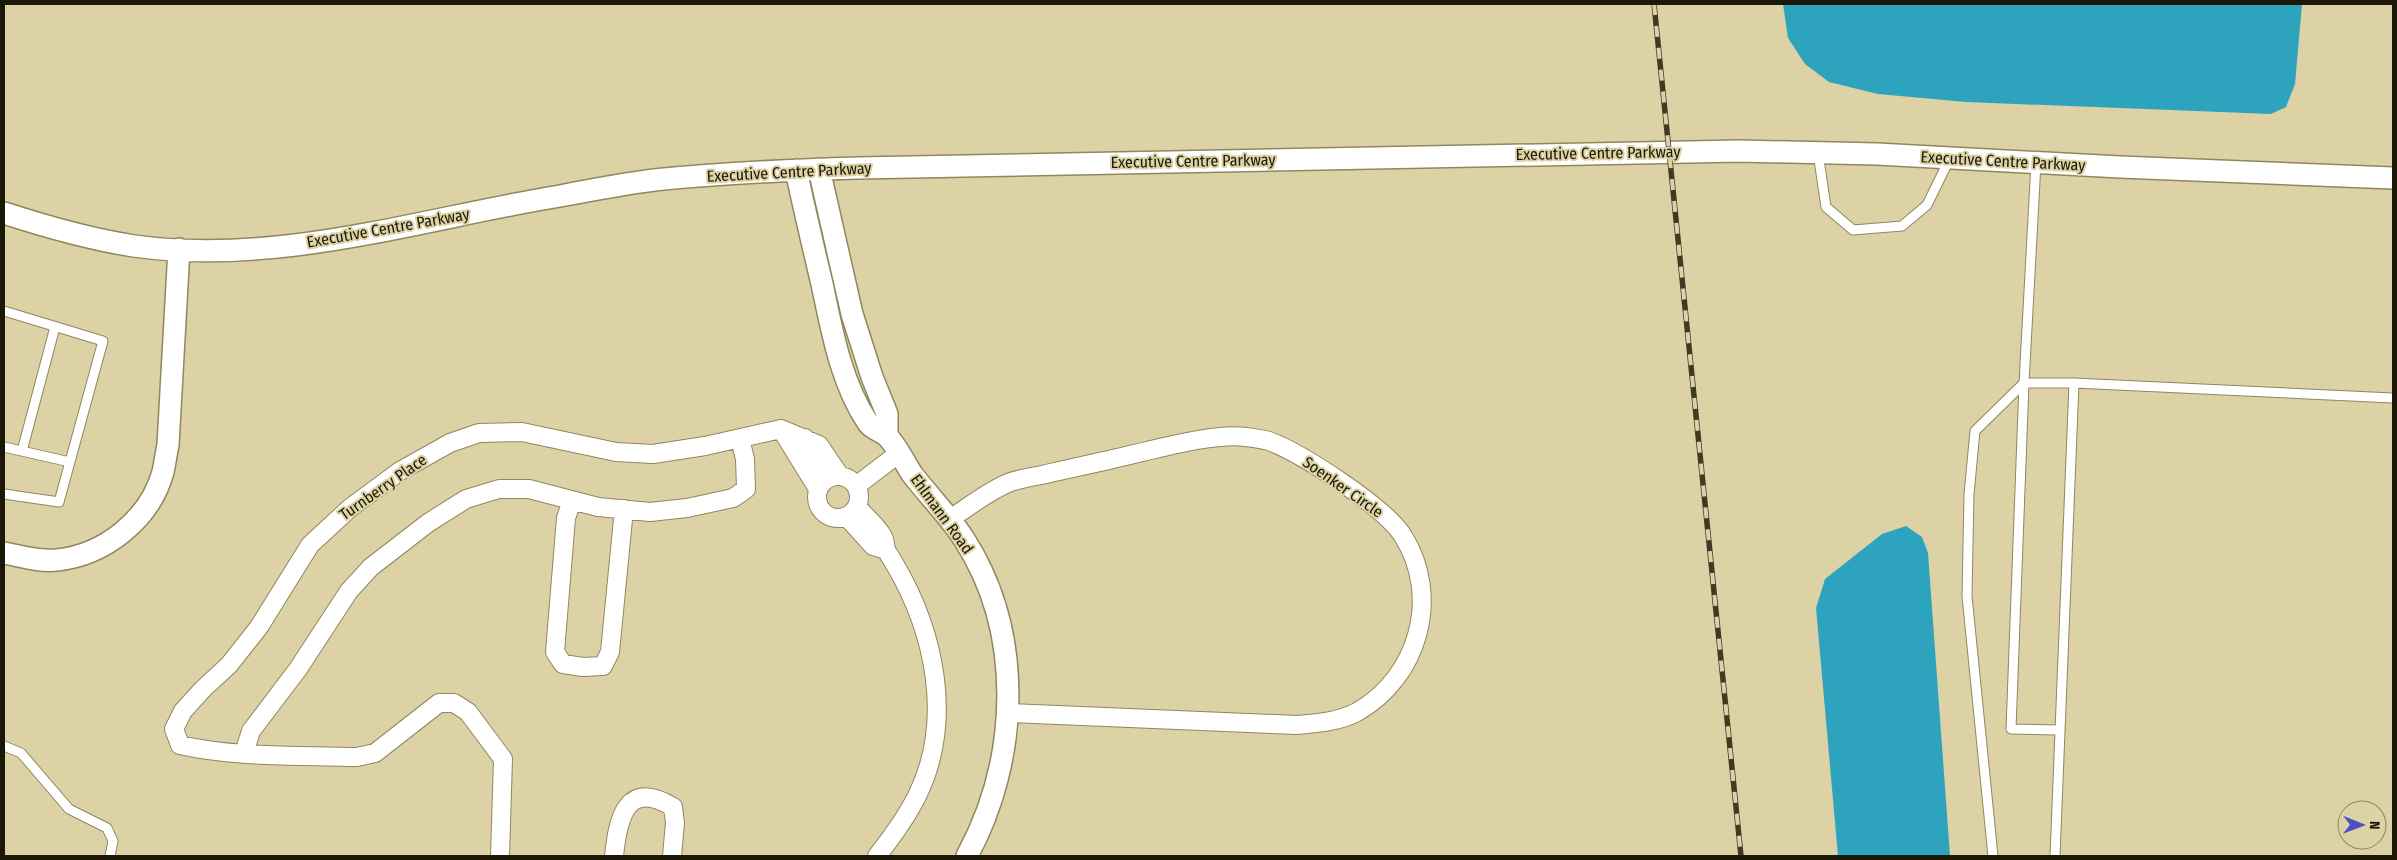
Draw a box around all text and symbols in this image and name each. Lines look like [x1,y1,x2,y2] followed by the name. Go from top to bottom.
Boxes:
[1515,142,1681,164] street label: Executive Centre Parkway
[1920,147,2087,175] street label: Executive Centre Parkway
[1110,150,1276,172] street label: Executive Centre Parkway
[706,158,873,186] street label: Executive Centre Parkway
[305,204,472,252] street label: Executive Centre Parkway
[336,450,430,524] street label: Turnberry Place
[1299,452,1387,522] street label: Soenker Circle
[907,470,977,558] street label: Ehlmann Road
[2337,800,2387,850] north arrow
[2366,821,2383,830] text: N

